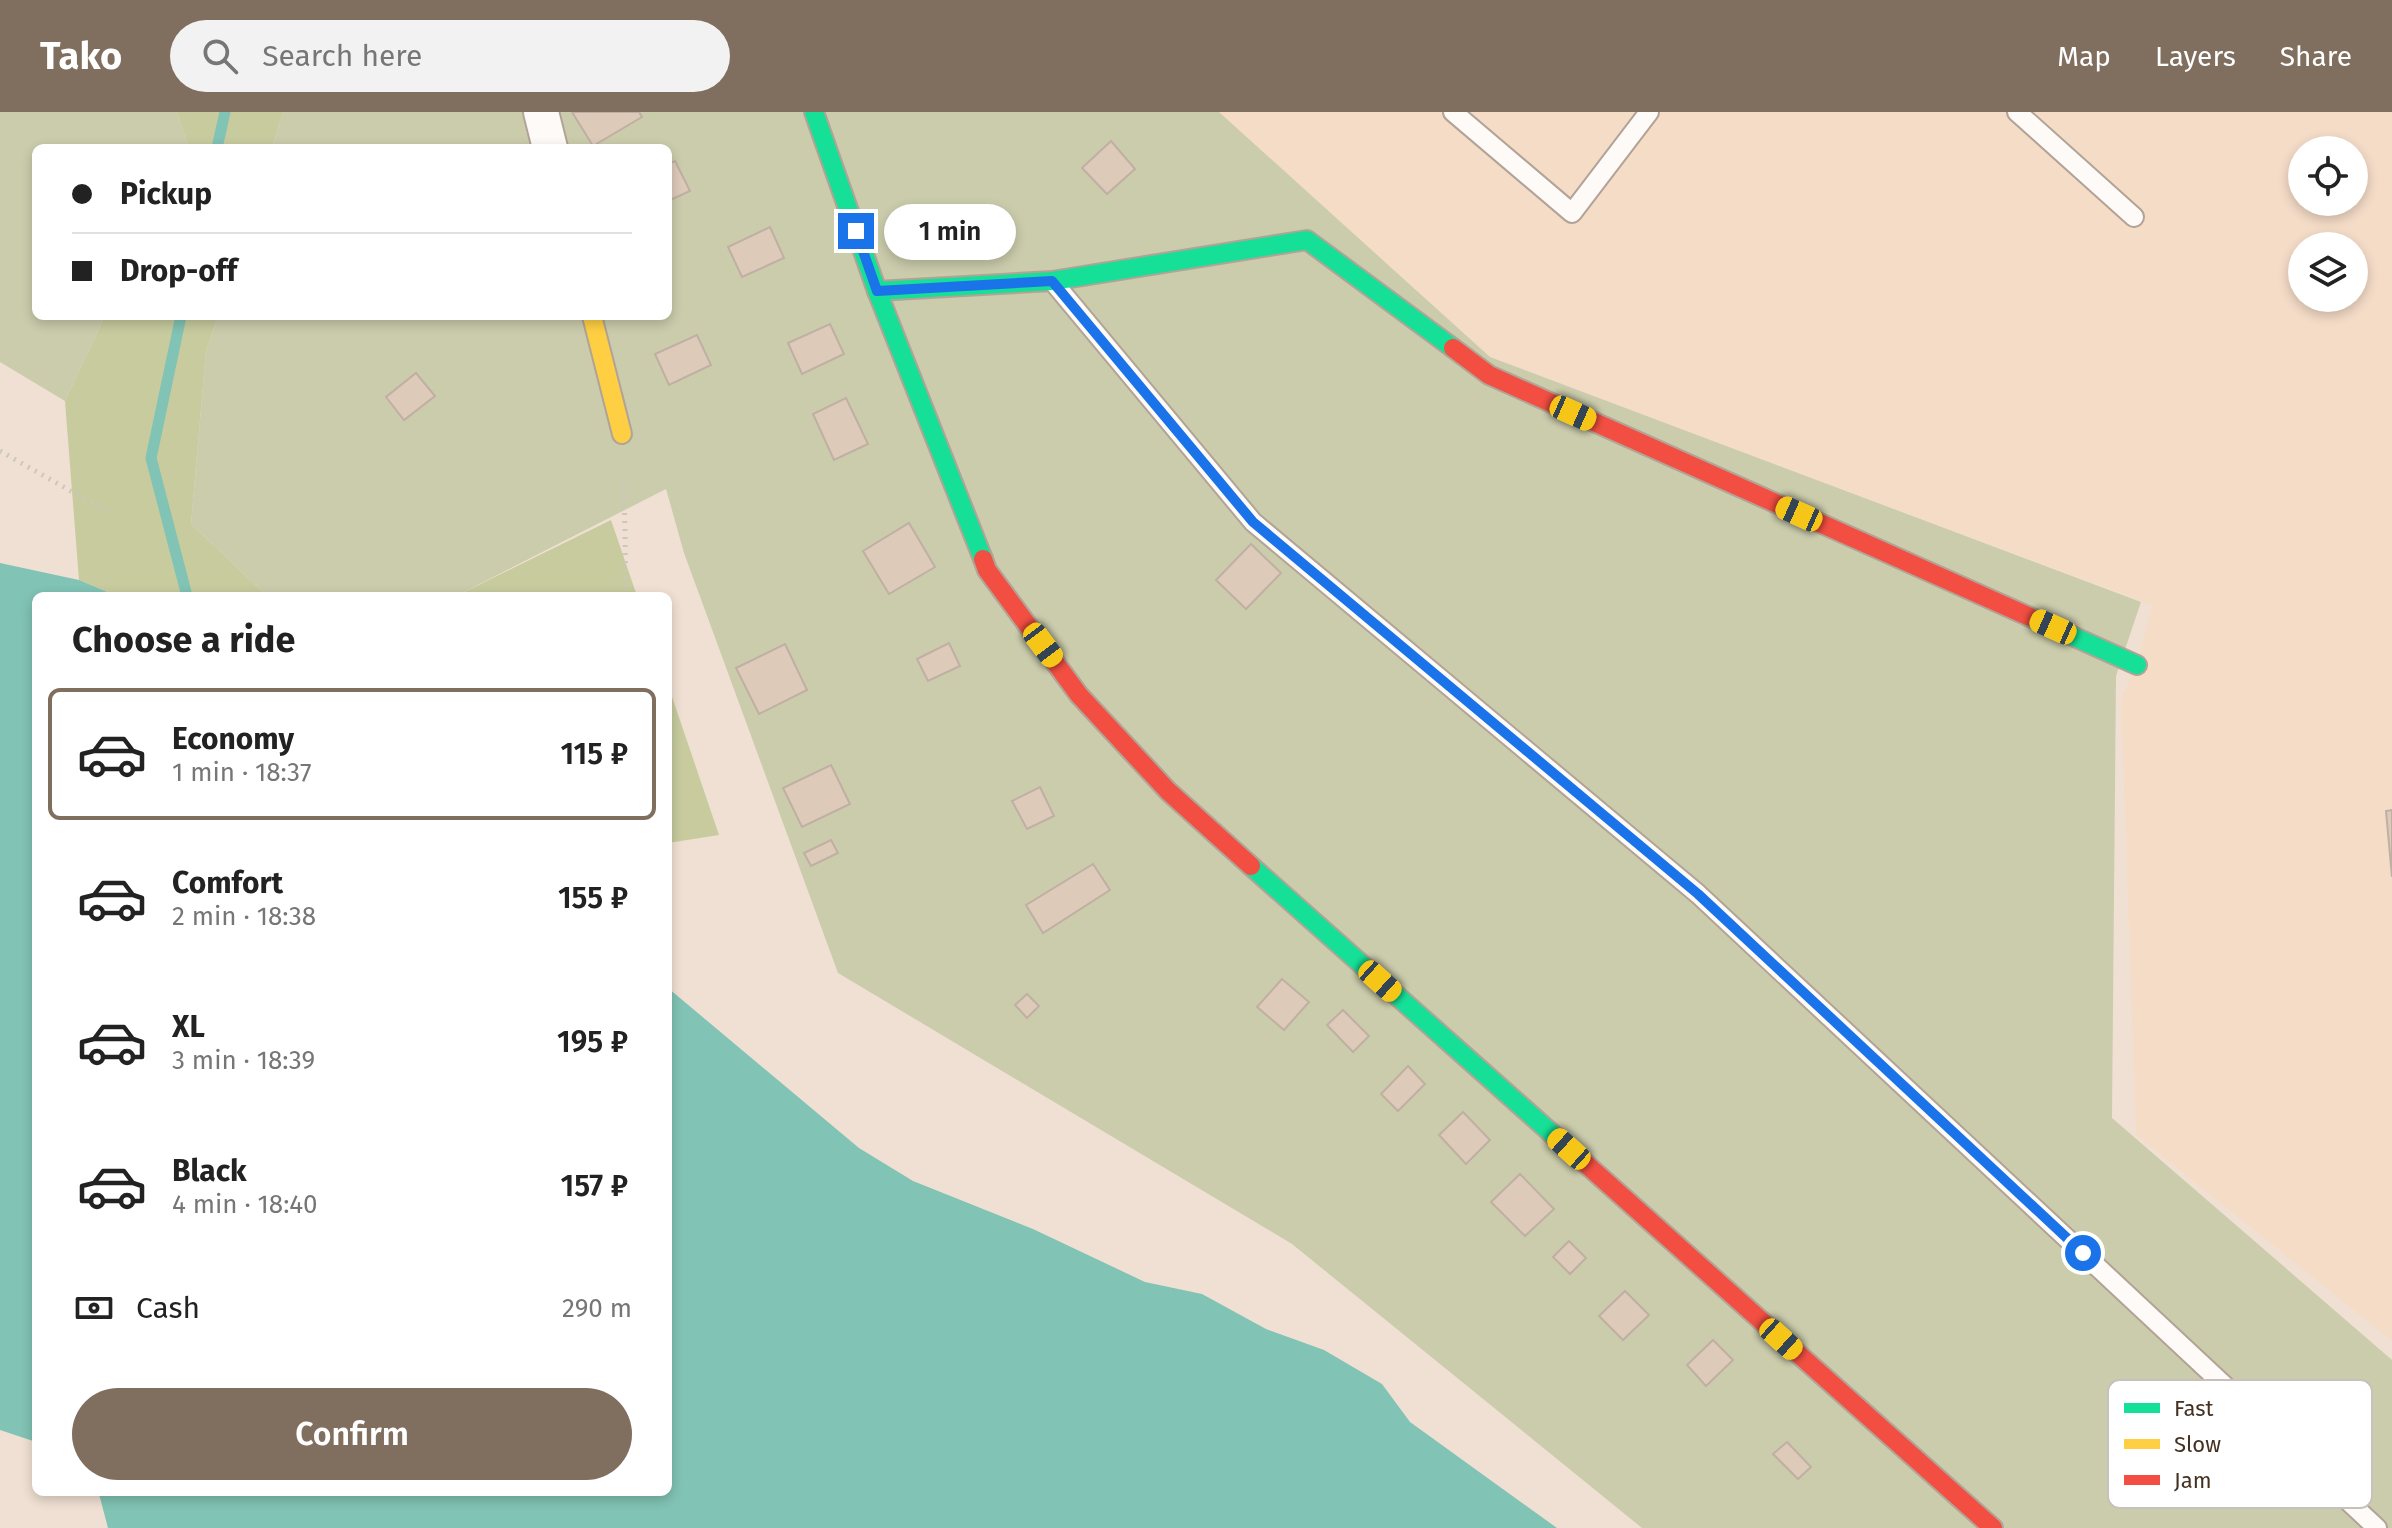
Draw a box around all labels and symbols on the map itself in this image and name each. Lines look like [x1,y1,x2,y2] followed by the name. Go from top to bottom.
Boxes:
[884,203,1016,259] callout: 1 min
[838,213,874,249] route end
[1546,392,1600,434] car
[1772,493,1826,535] car
[2026,606,2080,648] car
[1019,619,1067,671] car
[1354,956,1406,1006] car
[1543,1124,1595,1174] car
[2065,1235,2101,1271] route start
[1755,1314,1807,1364] car
[2108,1380,2372,1508] legend
[2174,1395,2214,1422] text: Fast
[2174,1431,2221,1458] text: Slow
[2174,1467,2212,1494] text: Jam

